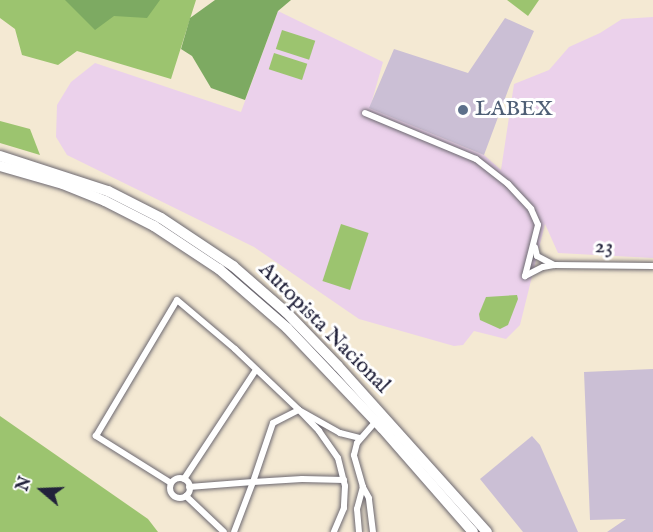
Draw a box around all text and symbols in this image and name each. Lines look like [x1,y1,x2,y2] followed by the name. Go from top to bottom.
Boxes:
[475,97,553,123] place label: LABEX
[456,103,470,117] marker: LABEX
[595,234,613,260] street label: 23
[253,257,395,399] street label: Autopista Nacional
[12,460,72,520] north arrow
[13,474,37,494] text: N

